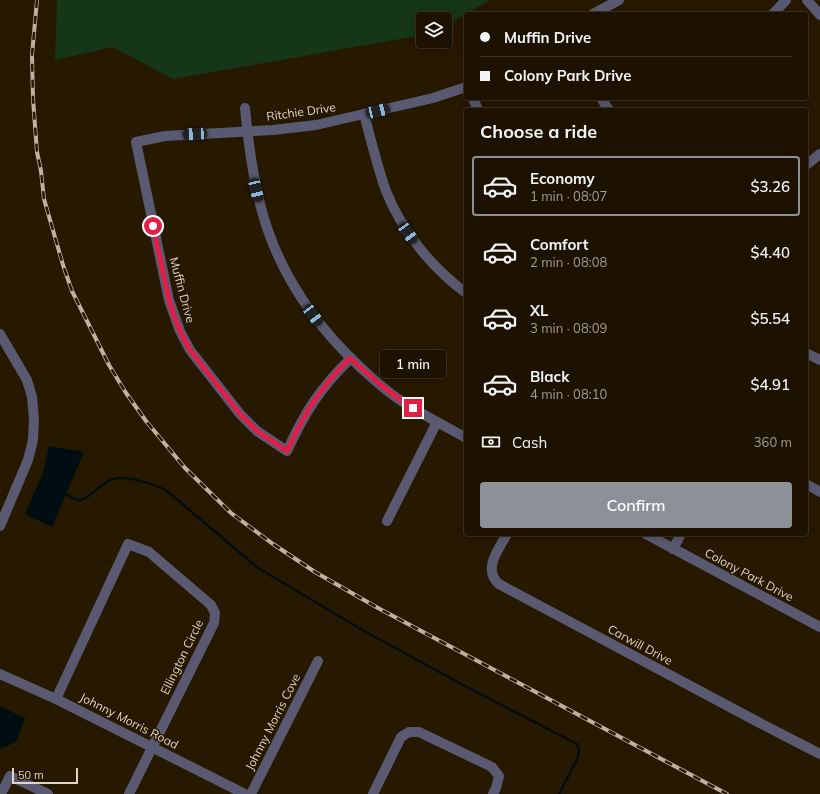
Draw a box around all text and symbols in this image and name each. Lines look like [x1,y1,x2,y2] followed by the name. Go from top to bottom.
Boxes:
[416,12,452,48] map controls
[416,12,452,48] button: layers
[504,28,591,47] text: Muffin Drive
[504,66,631,85] text: Colony Park Drive
[265,99,337,124] street label: Ritchie Drive
[365,102,391,120] car
[480,120,597,143] text: Choose a ride
[183,127,207,141] car
[482,168,518,204] icon: car
[530,169,595,188] text: Economy
[247,177,265,203] car
[750,177,790,196] text: $3.26
[530,188,607,204] text: 1 min · 08:07
[144,217,162,235] route start
[396,220,420,246] car
[482,234,518,270] icon: car
[530,235,588,254] text: Comfort
[750,243,790,262] text: $4.40
[530,254,607,270] text: 2 min · 08:08
[167,256,198,324] street label: Muffin Drive
[482,300,518,336] icon: car
[530,301,548,320] text: XL
[301,302,325,328] car
[750,309,790,328] text: $5.54
[530,320,607,336] text: 3 min · 08:09
[380,350,446,378] callout: 1 min
[396,356,430,372] text: 1 min
[482,366,518,402] icon: car
[530,367,569,386] text: Black
[750,375,790,394] text: $4.91
[530,386,607,402] text: 4 min · 08:10
[404,399,422,417] route end
[480,431,502,453] icon: cash
[512,433,547,452] text: Cash
[754,434,792,450] text: 360 m
[480,482,792,528] button: Confirm
[702,545,796,604] street label: Colony Park Drive
[157,617,206,697] street label: Ellington Circle
[605,621,675,668] street label: Carwill Drive
[242,671,303,773] street label: Johnny Morris Cove
[77,689,181,752] street label: Johnny Morris Road
[12,766,78,785] scale bar
[18,768,44,782] text: 50 m

